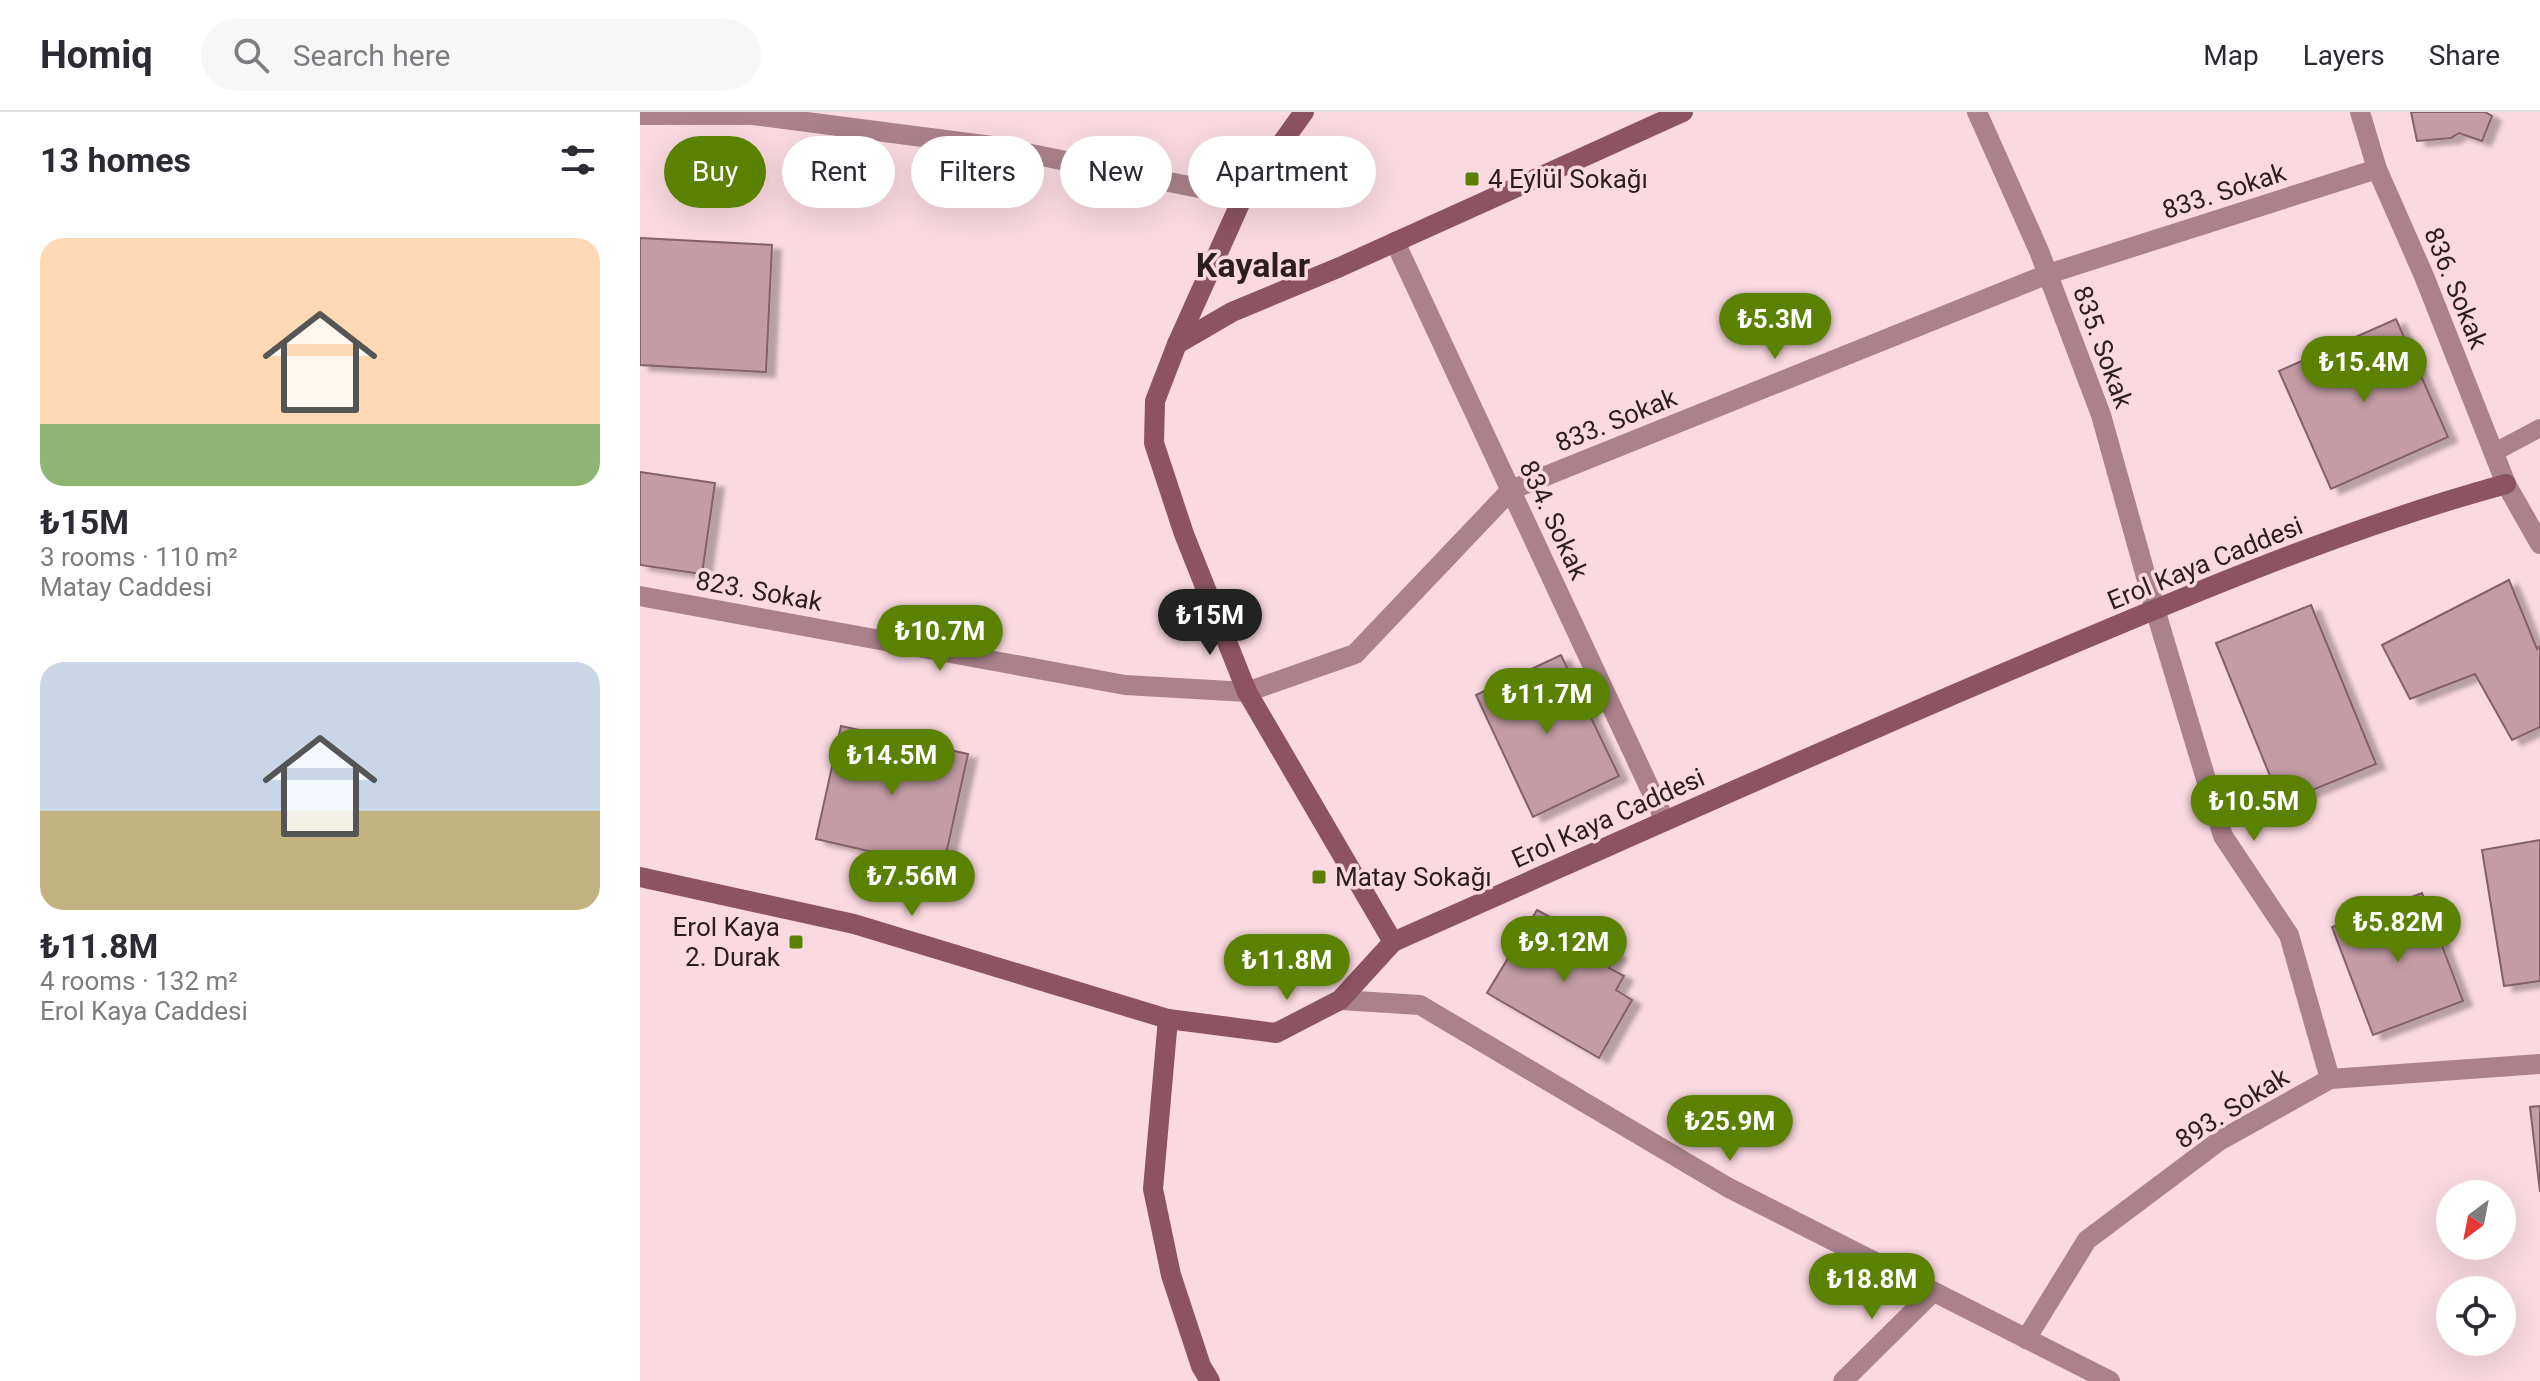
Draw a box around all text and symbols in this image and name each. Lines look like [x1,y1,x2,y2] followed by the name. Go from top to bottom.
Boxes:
[201,19,761,91] search box
[40,33,153,77] text: Homiq
[229,33,273,77] icon: search
[293,38,451,73] text: Search here
[2203,39,2259,72] text: Map
[2303,39,2385,72] text: Layers
[2429,39,2500,72] text: Share
[664,136,766,208] chip: Buy
[782,136,895,208] chip: Rent
[911,136,1044,208] chip: Filters
[1060,136,1172,208] chip: New
[1188,136,1376,208] chip: Apartment
[556,138,600,182] icon: filters
[40,140,191,180] text: 13 homes
[2159,157,2290,225] street label: 833. Sokak
[1488,164,1648,194] place label: 4 Eylül Sokağı
[1463,170,1481,188] marker: 4 Eylül Sokağı
[2418,223,2494,354] street label: 836. Sokak
[1196,245,1311,285] district label: Kayalar
[2067,282,2139,413] street label: 835. Sokak
[248,290,392,434] icon: home
[1719,293,1831,361] pin: ₺5.3M
[1737,304,1813,334] text: ₺5.3M
[2299,336,2429,404] pin: ₺15.4M
[2319,347,2409,377] text: ₺15.4M
[1551,382,1682,458] street label: 833. Sokak
[1513,456,1595,585] street label: 834. Sokak
[40,502,129,542] text: ₺15M
[2103,510,2307,616] street label: Erol Kaya Caddesi
[40,542,238,572] text: 3 rooms · 110 m²
[693,565,825,617] street label: 823. Sokak
[40,572,212,602] text: Matay Caddesi
[1163,589,1257,657] pin: ₺15M
[1176,600,1244,630] text: ₺15M
[875,605,1005,673] pin: ₺10.7M
[895,616,985,646] text: ₺10.7M
[1482,668,1612,736] pin: ₺11.7M
[1502,679,1592,709] text: ₺11.7M
[248,714,392,858] icon: home
[827,729,957,797] pin: ₺14.5M
[847,740,937,770] text: ₺14.5M
[1507,762,1709,874] street label: Erol Kaya Caddesi
[2189,775,2319,843] pin: ₺10.5M
[2209,786,2299,816] text: ₺10.5M
[847,850,977,918] pin: ₺7.56M
[867,861,957,891] text: ₺7.56M
[1335,862,1492,892] place label: Matay Sokağı
[1310,868,1328,886] marker: Matay Sokağı
[2333,896,2463,964] pin: ₺5.82M
[2353,907,2443,937] text: ₺5.82M
[673,912,781,972] place label: Erol Kaya 2. Durak
[1499,916,1629,984] pin: ₺9.12M
[40,926,158,966] text: ₺11.8M
[1519,927,1609,957] text: ₺9.12M
[787,933,805,951] marker: Erol Kaya 2. Durak
[1222,934,1352,1002] pin: ₺11.8M
[1242,945,1332,975] text: ₺11.8M
[40,966,238,996] text: 4 rooms · 132 m²
[40,996,248,1026] text: Erol Kaya Caddesi
[2170,1061,2295,1155] street label: 893. Sokak
[1665,1095,1795,1163] pin: ₺25.9M
[1685,1106,1775,1136] text: ₺25.9M
[2436,1180,2516,1260] north arrow
[2436,1180,2516,1356] map controls
[1807,1253,1937,1321] pin: ₺18.8M
[1827,1264,1917,1294] text: ₺18.8M
[2436,1276,2516,1356] button: locate

